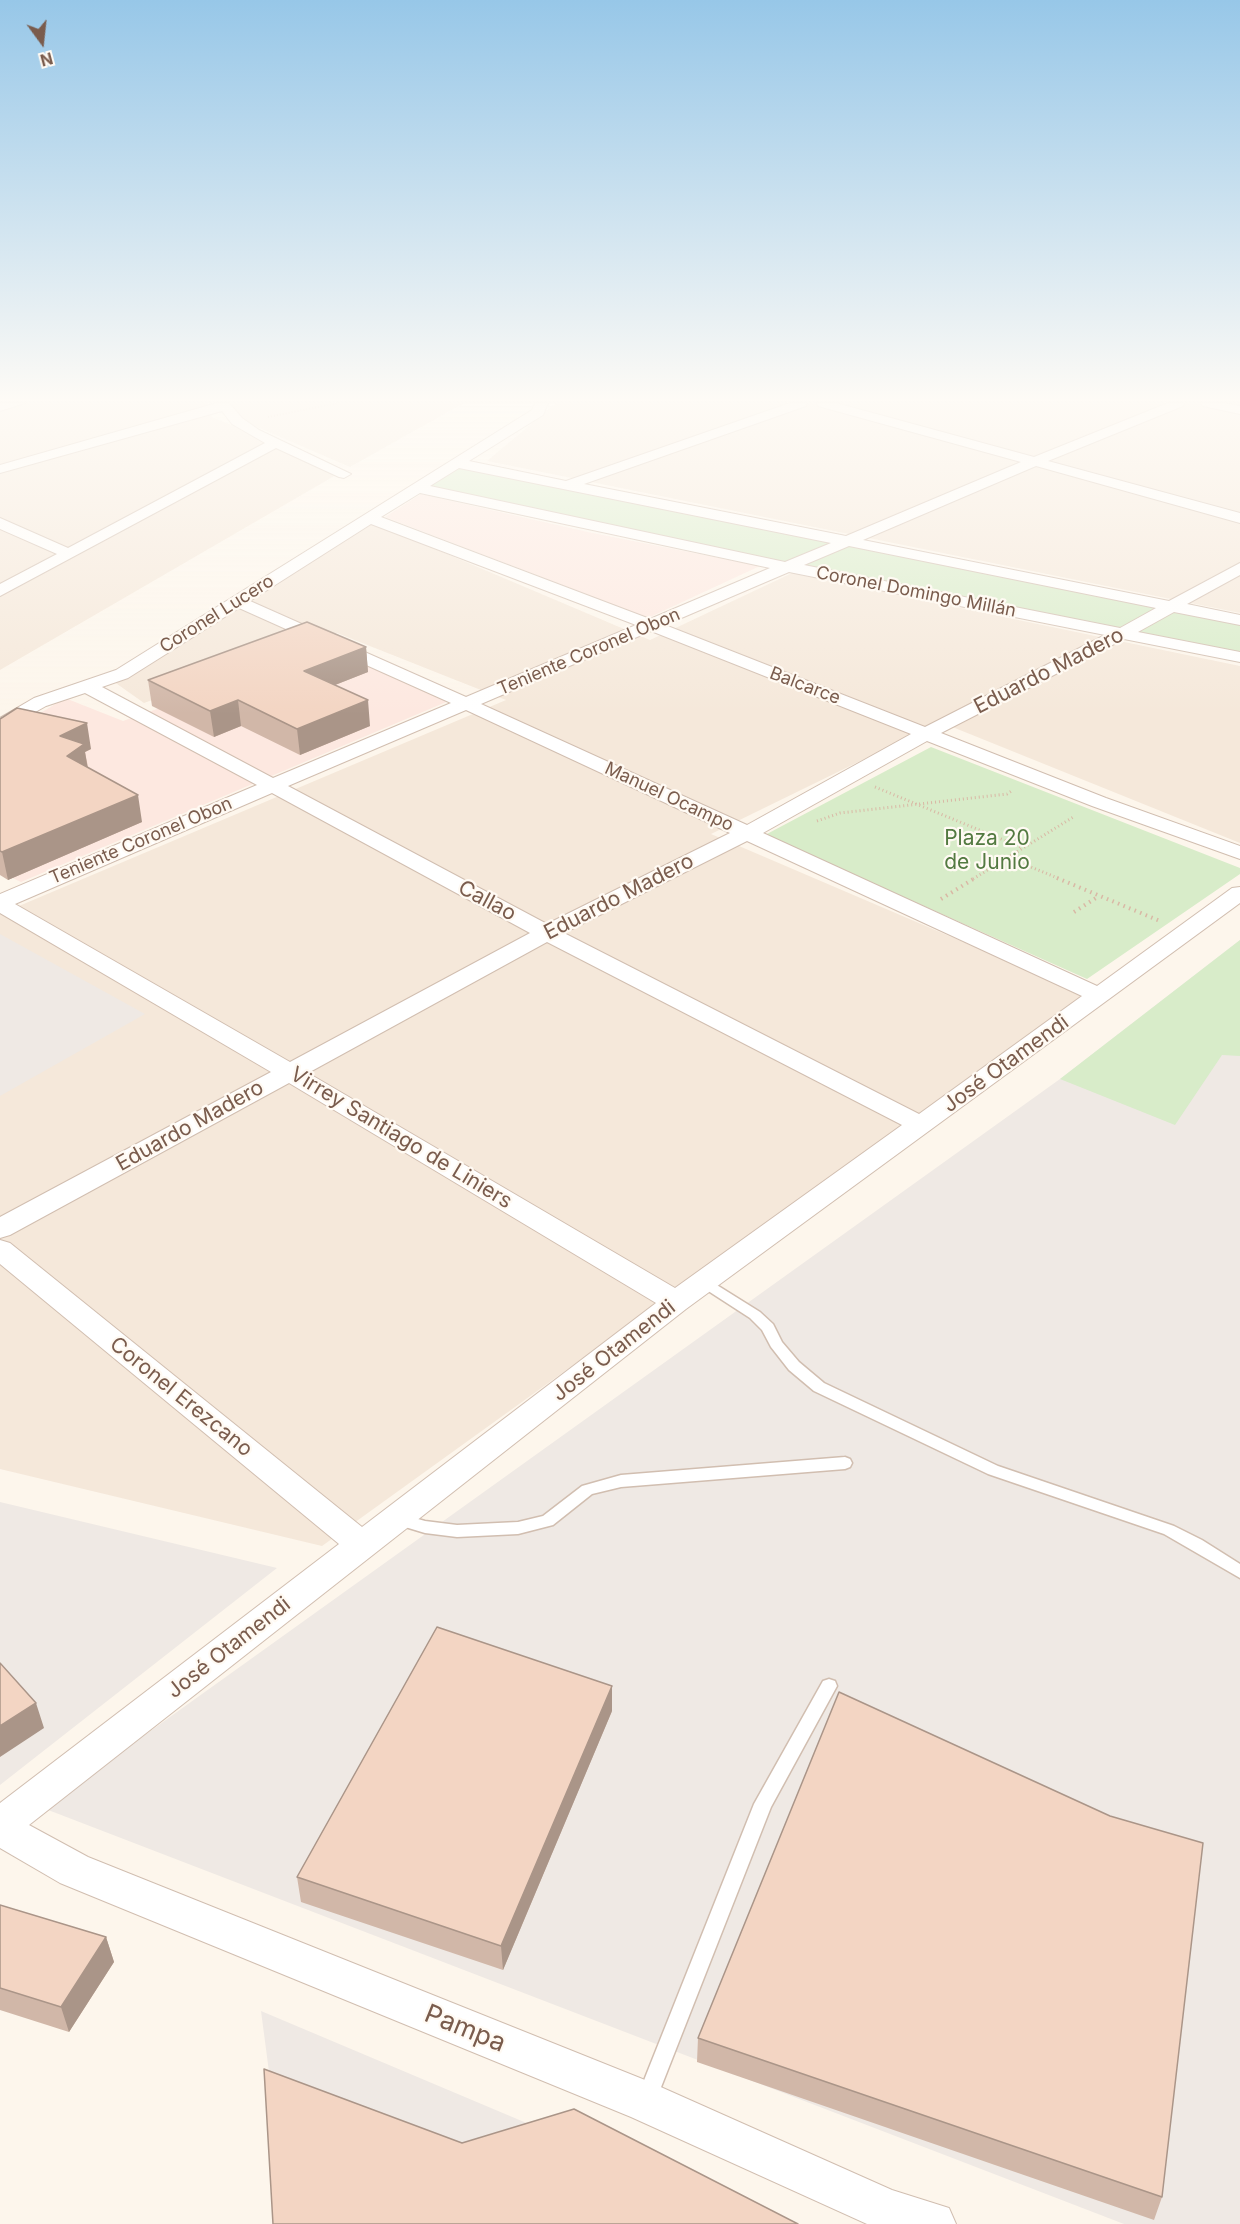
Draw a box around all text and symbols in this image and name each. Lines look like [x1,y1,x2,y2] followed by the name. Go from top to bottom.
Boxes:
[12,12,72,72] north arrow
[38,48,55,71] text: N
[814,562,1018,622] street label: Coronel Domingo Millán
[156,570,278,658] street label: Coronel Lucero
[495,604,683,700] street label: Teniente Coronel Obon
[970,622,1128,720] street label: Eduardo Madero
[767,663,843,709] street label: Balcarce
[601,758,737,836] street label: Manuel Ocampo
[47,793,235,889] street label: Teniente Coronel Obon
[944,826,1030,876] park label: Plaza 20 de Junio
[540,848,698,946] street label: Eduardo Madero
[454,875,520,927] street label: Callao
[938,1010,1074,1118] street label: José Otamendi
[285,1062,517,1214] street label: Virrey Santiago de Liniers
[112,1075,268,1177] street label: Eduardo Madero
[547,1295,681,1407] street label: José Otamendi
[105,1332,257,1462] street label: Coronel Erezcano
[162,1592,296,1704] street label: José Otamendi
[420,1999,510,2059] street label: Pampa

